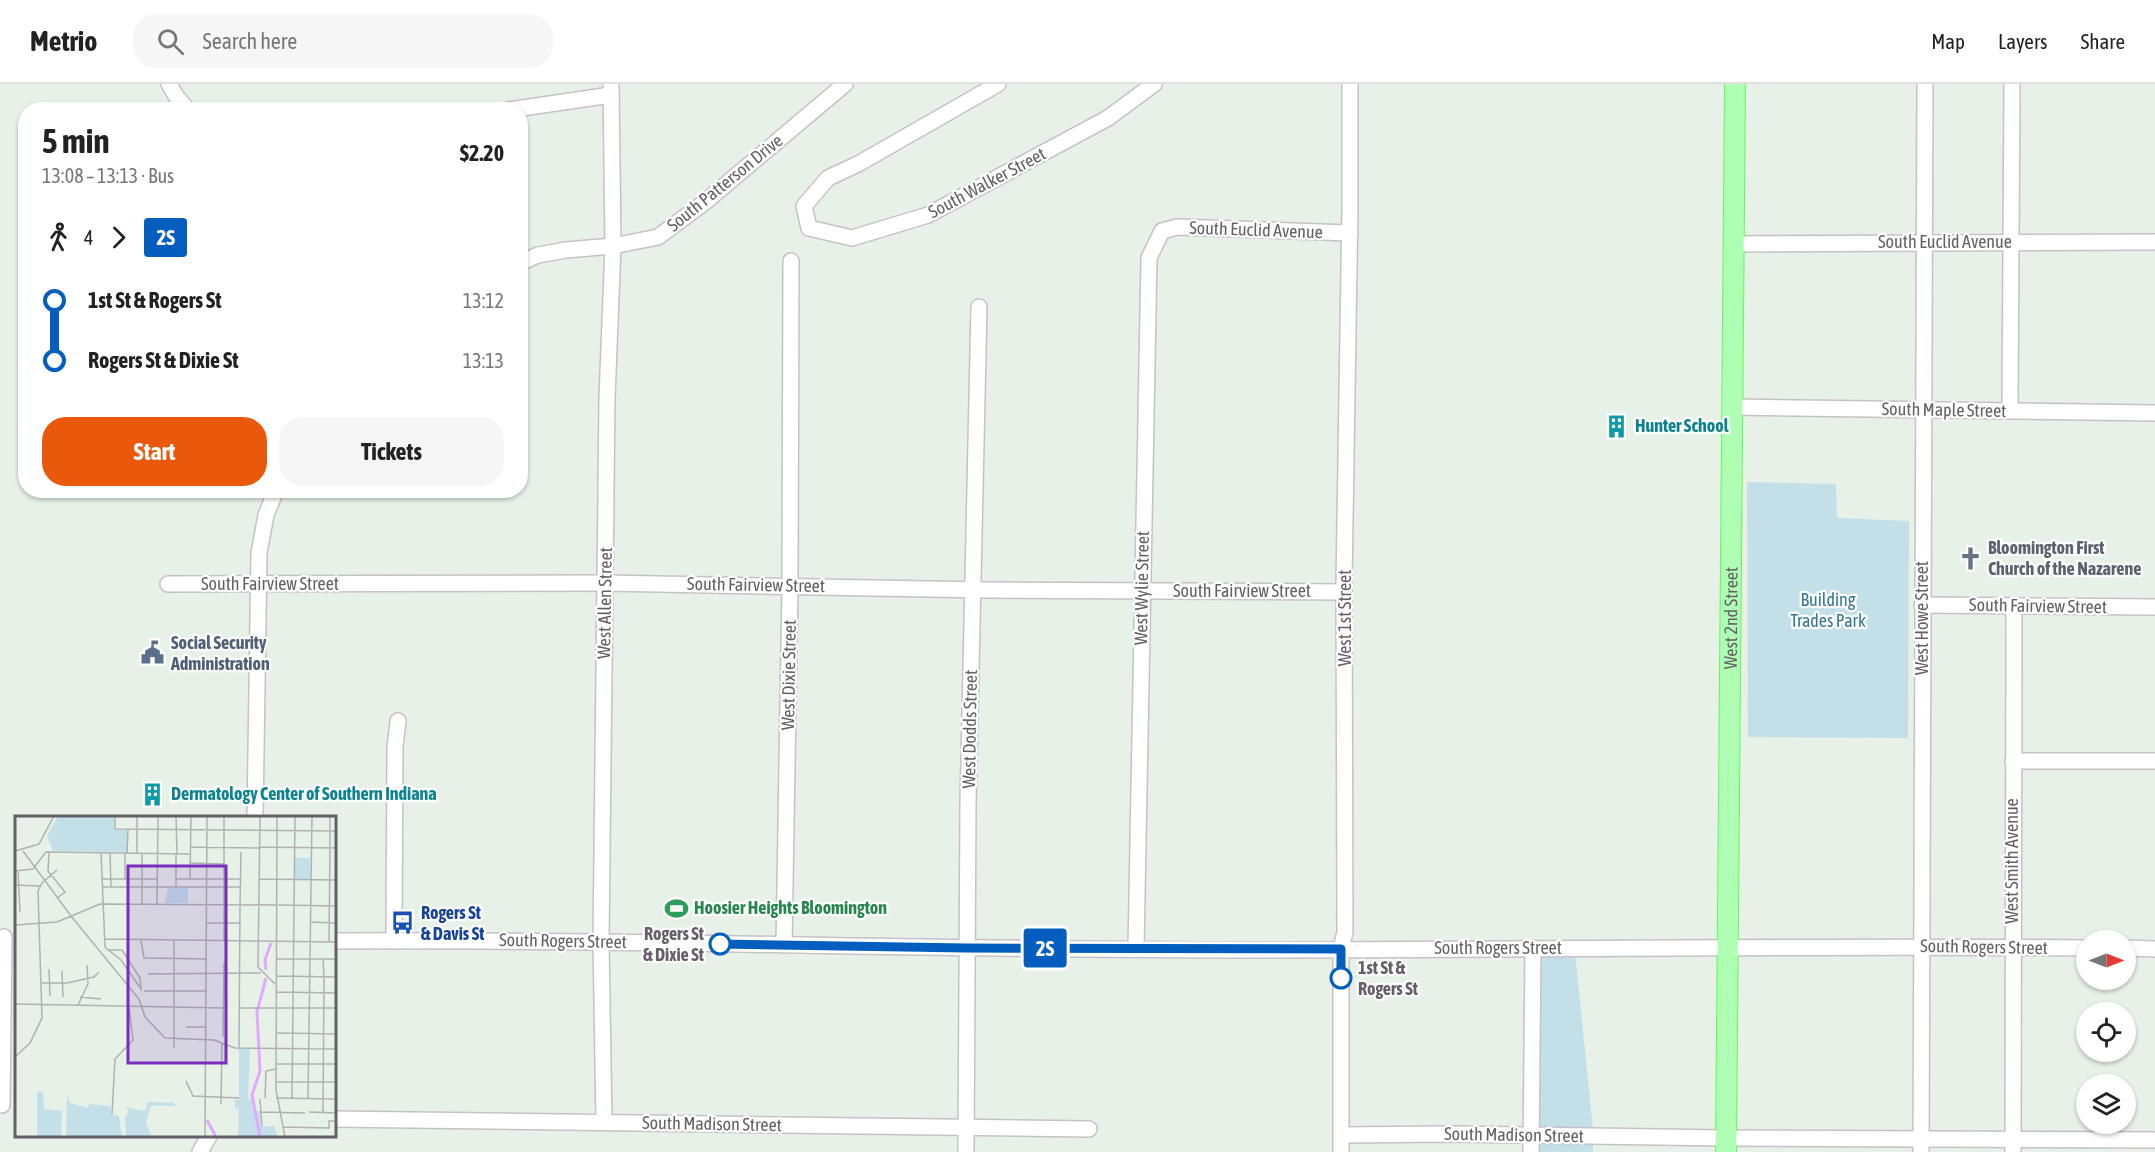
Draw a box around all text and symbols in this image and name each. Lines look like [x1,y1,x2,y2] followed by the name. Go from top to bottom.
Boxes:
[133,14,553,68] search box
[30,25,97,57] text: Metrio
[154,25,187,58] icon: search
[202,28,297,54] text: Search here
[1931,29,1965,53] text: Map
[1998,29,2048,53] text: Layers
[2081,29,2125,53] text: Share
[42,122,109,160] text: 5 min
[663,130,787,236] street label: South Patterson Drive
[460,140,504,166] text: $2.20
[925,143,1049,222] street label: South Walker Street
[42,164,174,187] text: 13:08 – 13:13 · Bus
[1189,217,1323,242] street label: South Euclid Avenue
[42,221,75,254] icon: walk
[102,221,135,254] icon: forward
[156,225,175,249] text: 2S
[84,226,93,249] text: 4
[1878,231,2012,252] street label: South Euclid Avenue
[88,287,222,313] text: 1st St & Rogers St
[463,289,504,312] text: 13:12
[88,347,239,373] text: Rogers St & Dixie St
[463,349,504,372] text: 13:13
[1881,398,2007,421] street label: South Maple Street
[1604,413,1630,439] building icon: Hunter School
[1635,415,1729,436] place label: Hunter School
[42,417,267,486] button: Start
[279,417,504,486] button: Tickets
[1130,531,1153,645] street label: West Wylie Street
[1988,537,2141,579] place label: Bloomington First Church of the Nazarene
[1957,545,1983,571] church icon: Bloomington First Church of the Nazarene
[593,547,616,659] street label: West Allen Street
[1911,561,1932,675] street label: West Howe Street
[1720,567,1742,669] street label: West 2nd Street
[1334,570,1355,666] street label: West 1st Street
[201,573,339,594] street label: South Fairview Street
[687,573,825,596] street label: South Fairview Street
[1173,580,1311,601] street label: South Fairview Street
[1790,589,1866,631] park label: Building Trades Park
[1969,594,2107,617] street label: South Fairview Street
[777,620,800,730] street label: West Dixie Street
[170,632,270,674] place label: Social Security Administration
[140,640,166,666] public building icon: Social Security Administration
[958,670,981,788] street label: West Dodds Street
[140,781,166,807] building icon: Dermatology Center of Southern Indiana
[171,783,437,804] place label: Dermatology Center of Southern Indiana
[2001,798,2022,924] street label: West Smith Avenue
[15,816,336,1137] inset map
[663,895,689,921] sports icon: Hoosier Heights Bloomington
[694,897,887,918] place label: Hoosier Heights Bloomington
[421,902,485,944] place label: Rogers St & Davis St
[390,910,416,936] bus stop icon: Rogers St & Davis St
[643,923,705,965] place label: Rogers St & Dixie St
[1018,928,1072,968] line badge: 2S
[499,929,627,952] street label: South Rogers Street
[2076,930,2136,990] north arrow
[2076,930,2136,1134] map controls
[709,933,731,955] marker: Rogers St & Dixie St
[1920,935,2048,958] street label: South Rogers Street
[1036,936,1054,960] text: 2S
[1434,937,1562,958] street label: South Rogers Street
[1358,957,1419,999] place label: 1st St & Rogers St
[1330,967,1352,989] marker: 1st St & Rogers St
[2076,1002,2136,1062] button: locate
[2076,1074,2136,1134] button: layers
[642,1112,782,1135] street label: South Madison Street
[1444,1123,1584,1146] street label: South Madison Street

